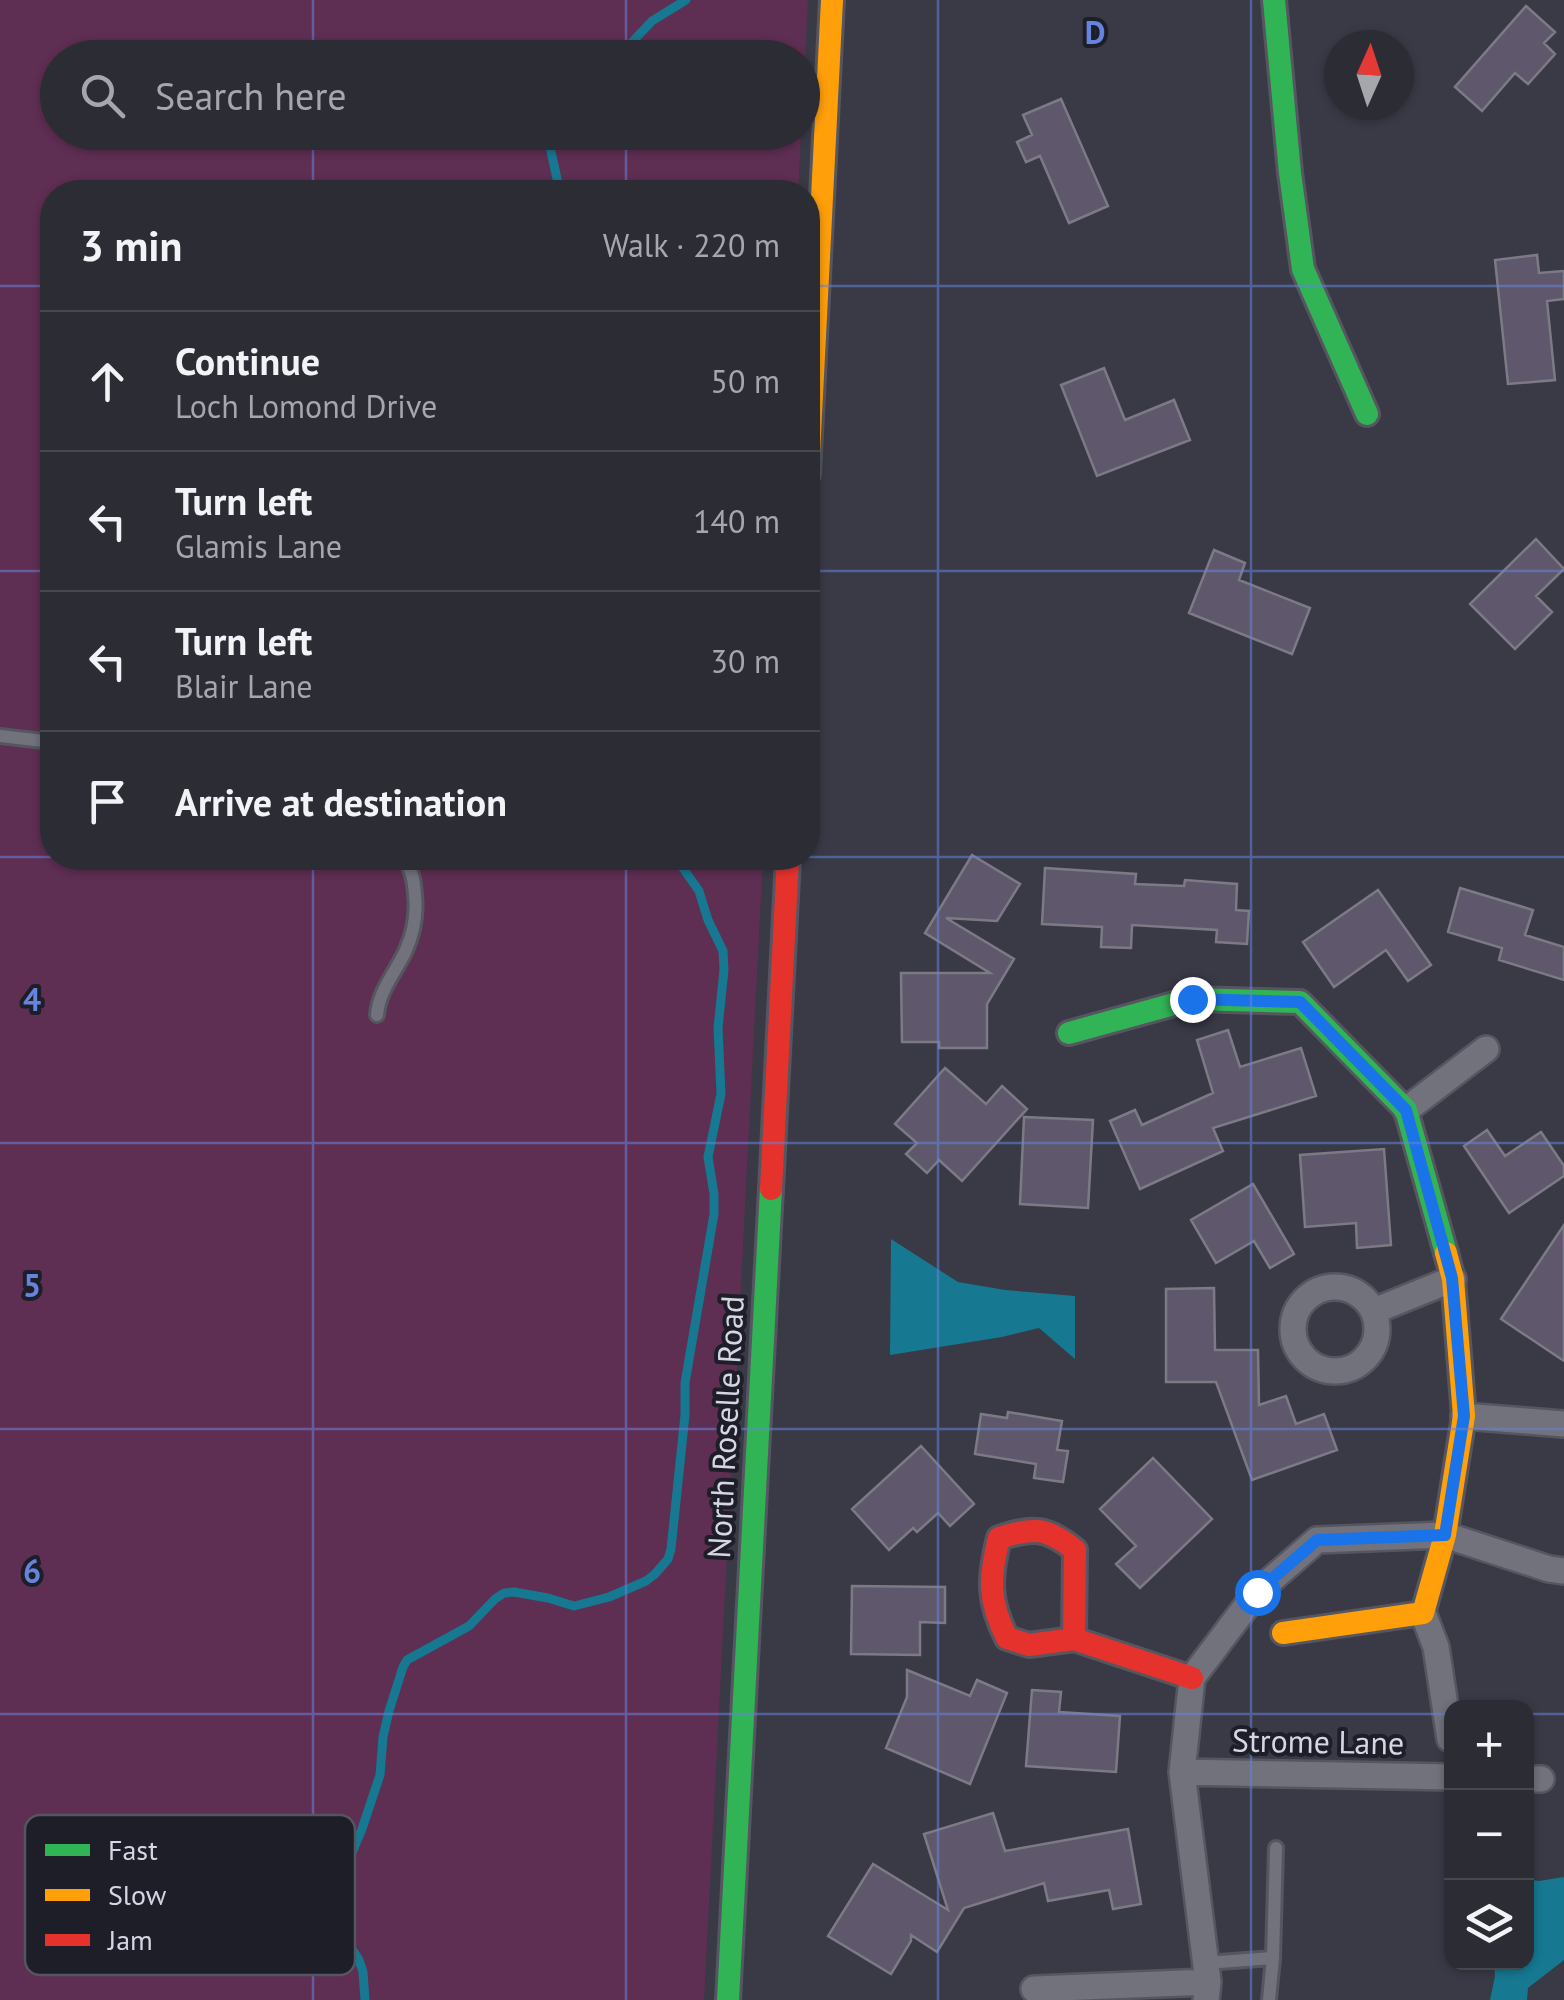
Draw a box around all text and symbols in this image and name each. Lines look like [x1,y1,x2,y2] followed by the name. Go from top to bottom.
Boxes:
[1085,11,1105,53] text: D
[1324,30,1414,120] north arrow
[40,40,820,150] search box
[75,68,130,123] icon: search
[155,71,347,120] text: Search here
[80,218,182,273] text: 3 min
[603,224,780,266] text: Walk · 220 m
[175,336,320,385] text: Continue
[80,354,135,409] icon: ahead
[711,360,780,402] text: 50 m
[175,385,437,427] text: Loch Lomond Drive
[175,476,312,525] text: Turn left
[80,494,135,549] icon: left
[693,500,780,542] text: 140 m
[175,525,342,567] text: Glamis Lane
[175,616,312,665] text: Turn left
[80,634,135,689] icon: left
[711,640,780,682] text: 30 m
[175,665,312,707] text: Blair Lane
[80,774,135,829] icon: arrive
[175,777,507,826] text: Arrive at destination
[1170,977,1216,1023] route end
[23,978,41,1020] text: 4
[23,1264,41,1306] text: 5
[697,1295,753,1559] street label: North Roselle Road
[23,1550,41,1592] text: 6
[1235,1570,1281,1616] route start
[1444,1700,1534,1970] map controls
[1444,1700,1534,1790] button: +
[1232,1719,1404,1763] street label: Strome Lane
[1444,1790,1534,1880] button: −
[25,1815,355,1975] legend
[108,1831,158,1868] text: Fast
[108,1876,167,1913] text: Slow
[1444,1880,1534,1970] button: layers
[107,1921,153,1958] text: Jam

